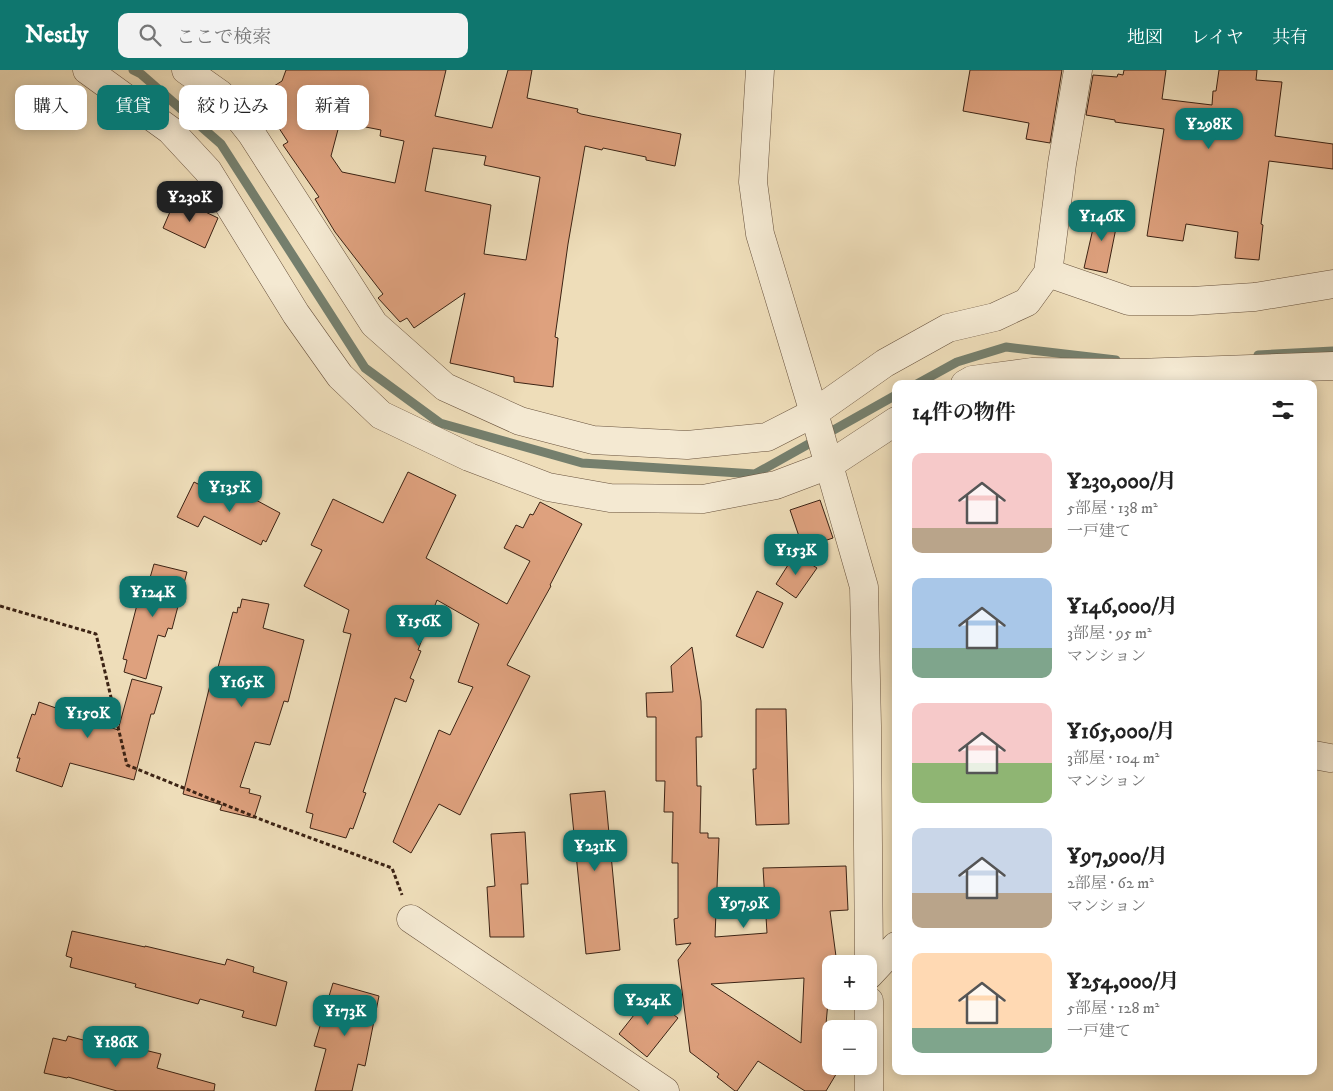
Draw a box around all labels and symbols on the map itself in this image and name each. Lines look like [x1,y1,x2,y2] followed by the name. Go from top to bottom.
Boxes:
[1174,108,1244,150] pin: ¥298K
[155,180,225,223] pin: ¥230K
[1067,200,1137,242] pin: ¥146K
[195,470,265,513] pin: ¥135K
[761,534,831,576] pin: ¥153K
[118,576,188,618] pin: ¥124K
[384,604,454,647] pin: ¥156K
[207,666,277,708] pin: ¥165K
[53,696,123,739] pin: ¥150K
[560,830,630,872] pin: ¥231K
[703,886,785,929] pin: ¥97.9K
[613,984,683,1026] pin: ¥254K
[310,994,380,1037] pin: ¥173K
[81,1026,151,1068] pin: ¥186K

